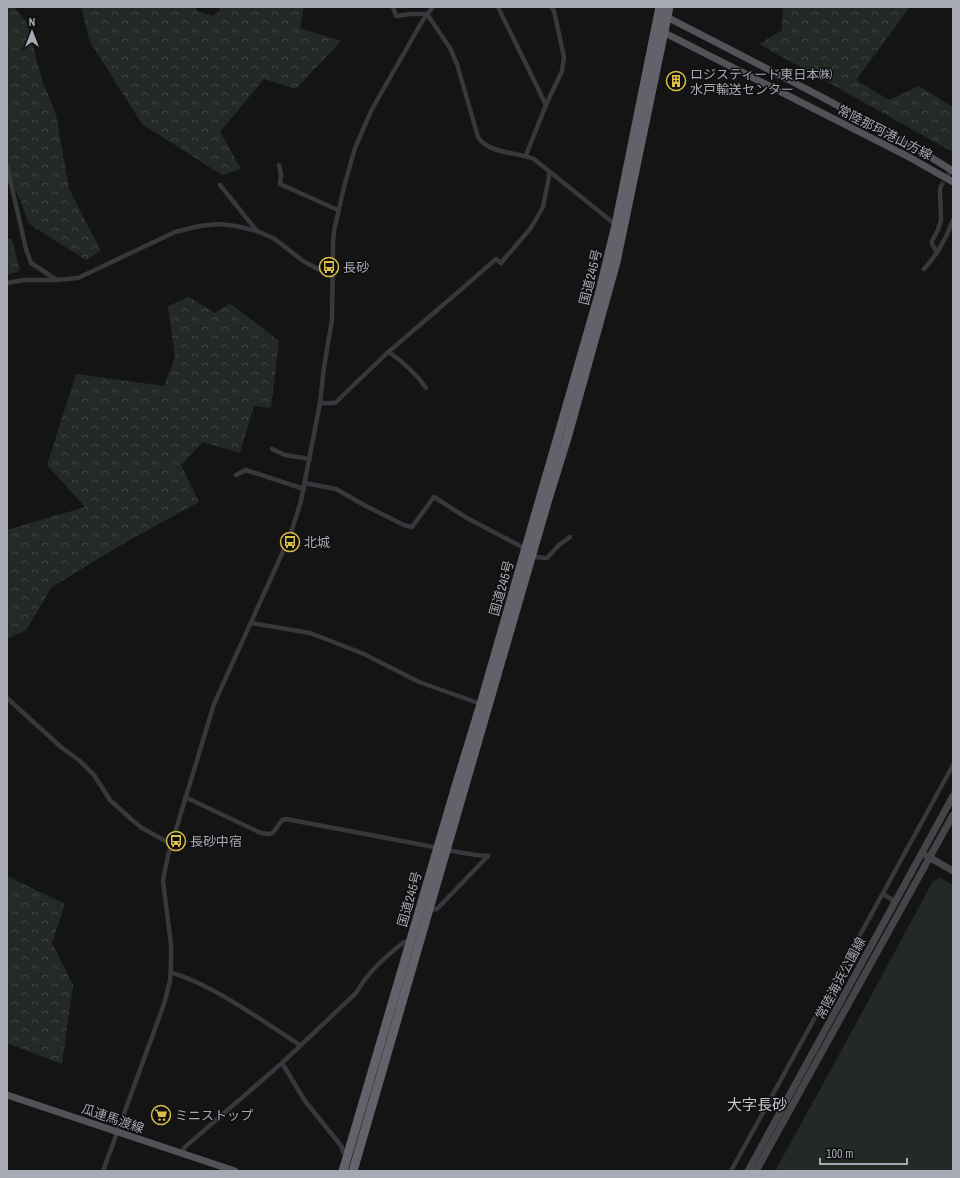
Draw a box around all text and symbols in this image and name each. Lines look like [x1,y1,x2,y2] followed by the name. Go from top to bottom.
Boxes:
[12,12,52,52] north arrow
[29,15,35,29] text: N
[690,66,832,98] place label: ロジスティード東日本㈱ 水戸輸送センター
[665,70,687,92] building icon: ロジスティード東日本㈱ 水戸輸送センター
[835,101,935,164] street label: 常陸那珂港山方線
[575,248,606,307] street label: 国道245号
[318,256,340,278] bus stop icon: 長砂
[343,259,369,276] place label: 長砂
[279,531,301,553] bus stop icon: 北城
[304,534,330,551] place label: 北城
[485,558,517,618] street label: 国道245号
[165,830,187,852] bus stop icon: 長砂中宿
[190,833,242,850] place label: 長砂中宿
[393,869,425,929] street label: 国道245号
[812,934,869,1022] street label: 常陸海浜公園線
[727,1094,787,1115] district label: 大字長砂
[79,1100,146,1137] street label: 瓜連馬渡線
[150,1104,172,1126] supermarket icon: ミニストップ
[175,1107,253,1124] place label: ミニストップ
[820,1140,907,1166] scale bar
[826,1146,853,1162] text: 100 m

